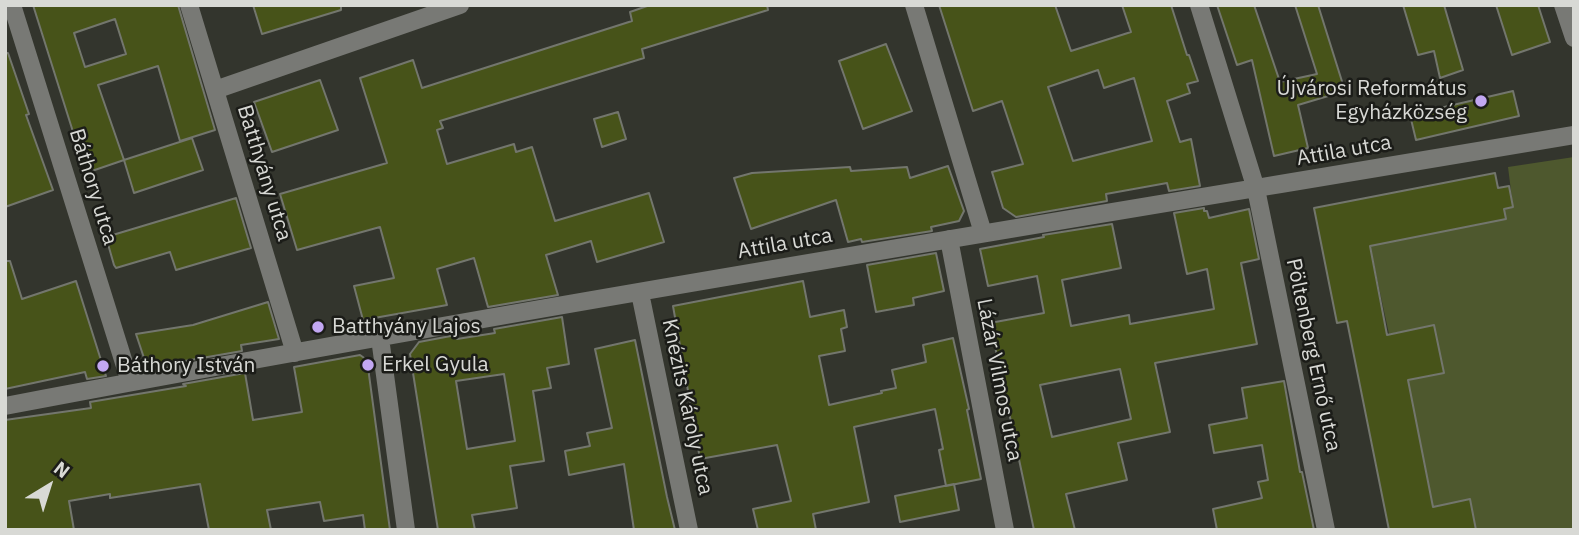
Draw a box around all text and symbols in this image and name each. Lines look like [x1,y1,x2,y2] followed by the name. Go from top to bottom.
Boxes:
[1276,76,1467,126] place label: Újvárosi Református Egyházközség
[1473,93,1489,109] marker: Újvárosi Református Egyházközség
[231,102,297,244] street label: Batthyány utca
[63,126,123,248] street label: Báthory utca
[1295,130,1393,172] street label: Attila utca
[736,223,834,265] street label: Attila utca
[1280,256,1346,454] street label: Pöltenberg Ernő utca
[971,296,1027,464] street label: Lázár Vilmos utca
[332,314,481,340] place label: Batthyány Lajos
[656,317,718,497] street label: Knézits Károly utca
[310,319,326,335] marker: Batthyány Lajos
[382,352,489,378] place label: Erkel Gyula
[117,353,255,379] place label: Báthory István
[360,357,376,373] marker: Erkel Gyula
[95,358,111,374] marker: Báthory István
[14,451,84,521] north arrow
[49,456,75,483] text: N

